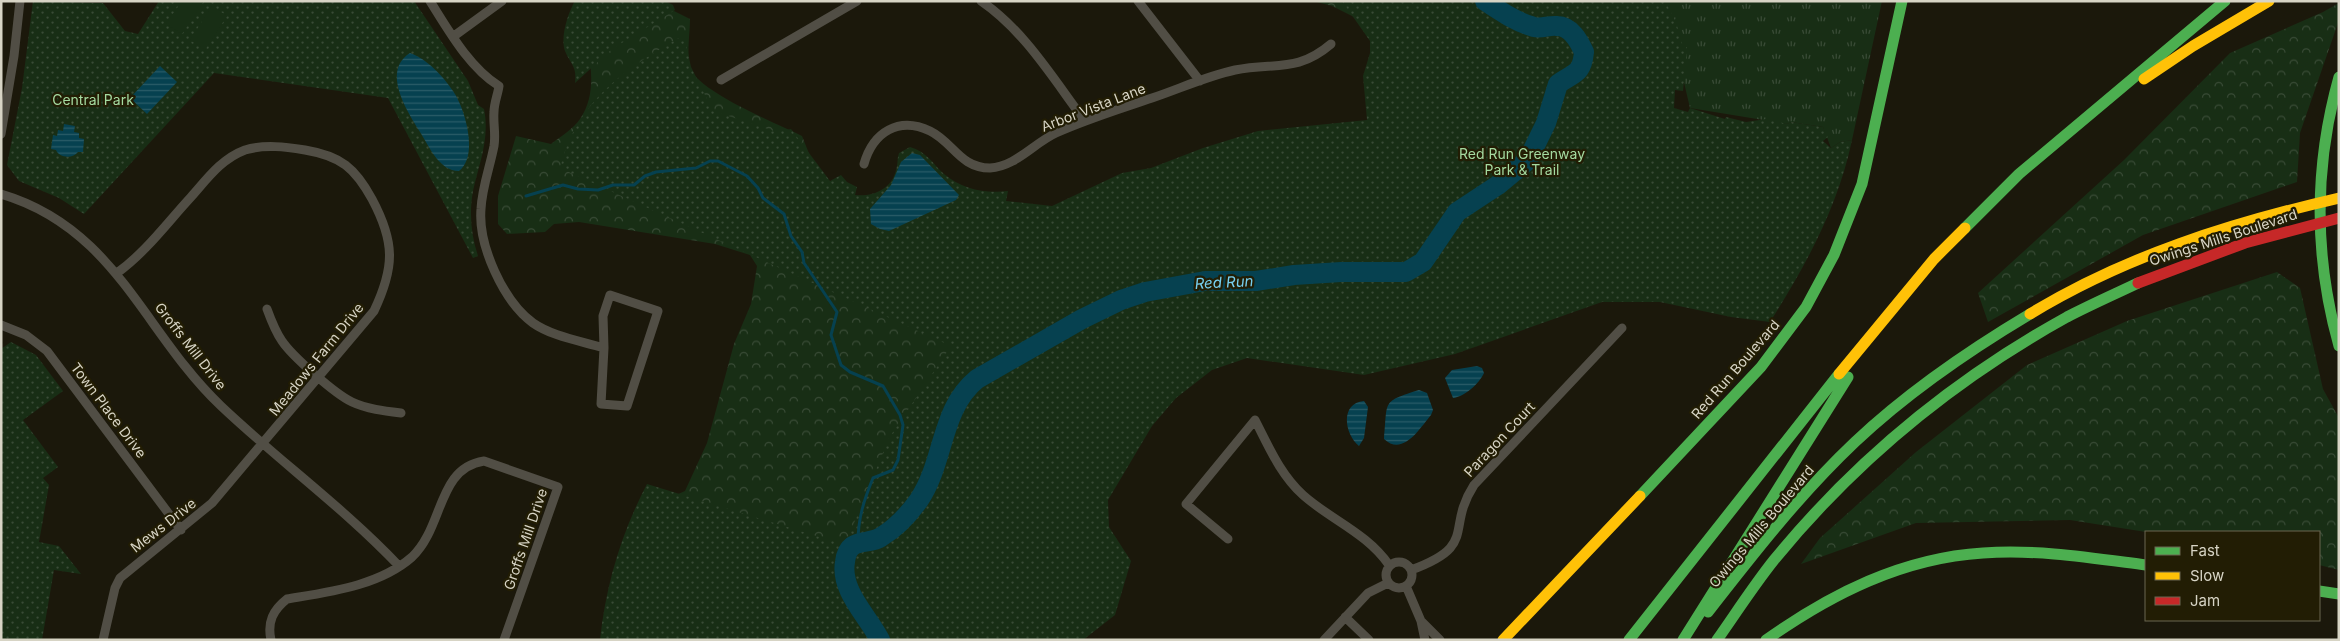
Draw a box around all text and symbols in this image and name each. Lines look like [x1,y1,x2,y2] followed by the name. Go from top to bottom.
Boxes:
[1038,79,1148,135] street label: Arbor Vista Lane
[52,91,134,108] park label: Central Park
[1459,145,1585,178] park label: Red Run Greenway Park & Trail
[2147,205,2299,269] street label: Owings Mills Boulevard
[1194,271,1254,293] water label: Red Run
[152,299,230,393] street label: Groffs Mill Drive
[265,299,367,419] street label: Meadows Farm Drive
[1687,316,1783,422] street label: Red Run Boulevard
[68,359,150,461] street label: Town Place Drive
[1460,398,1538,480] street label: Paragon Court
[1705,461,1817,591] street label: Owings Mills Boulevard
[500,486,550,592] street label: Groffs Mill Drive
[127,494,199,556] street label: Mews Drive
[2145,531,2320,621] legend
[2190,541,2220,560] text: Fast
[2190,566,2224,585] text: Slow
[2190,591,2220,610] text: Jam

